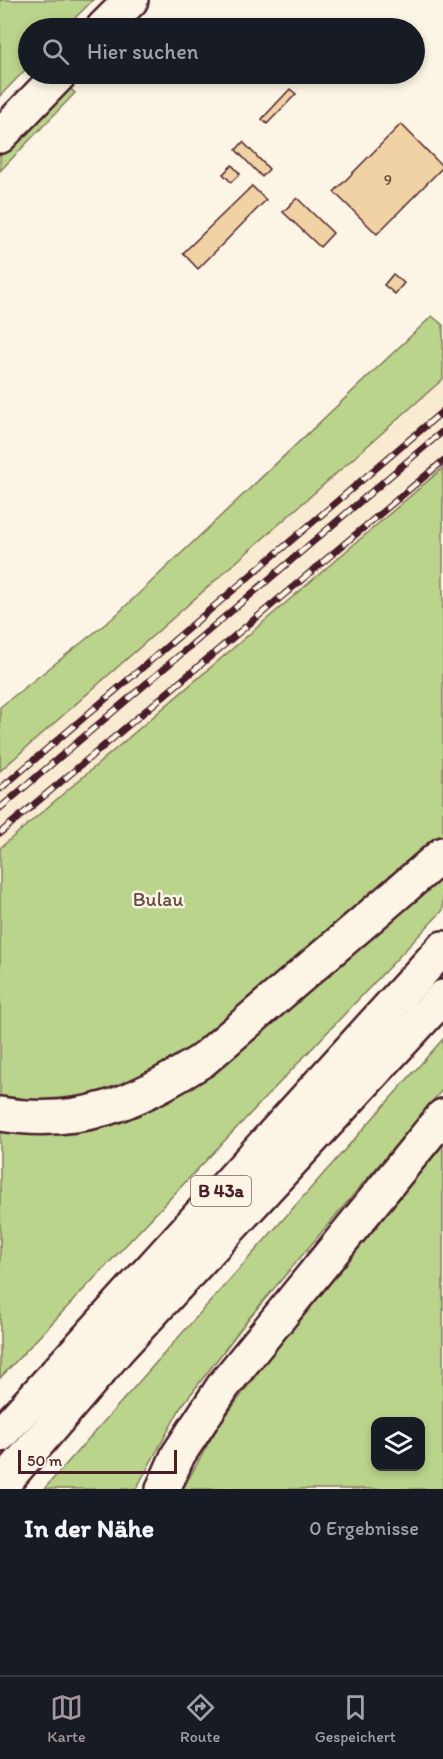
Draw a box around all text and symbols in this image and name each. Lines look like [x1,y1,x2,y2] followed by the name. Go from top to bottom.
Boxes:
[18,18,425,84] search box
[39,35,72,68] icon: search
[87,38,198,65] text: Hier suchen
[384,170,392,189] house number: 9
[133,887,183,911] park label: Bulau
[191,1176,251,1206] road number: B 43a
[371,1417,425,1471] map controls
[371,1417,425,1471] button: layers
[18,1447,177,1474] scale bar
[27,1451,62,1470] text: 50 m
[24,1512,154,1544] text: In der Nähe
[309,1516,419,1540] text: 0 Ergebnisse
[47,1691,86,1746] tab: Karte
[180,1691,220,1746] tab: Route
[315,1691,396,1746] tab: Gespeichert

